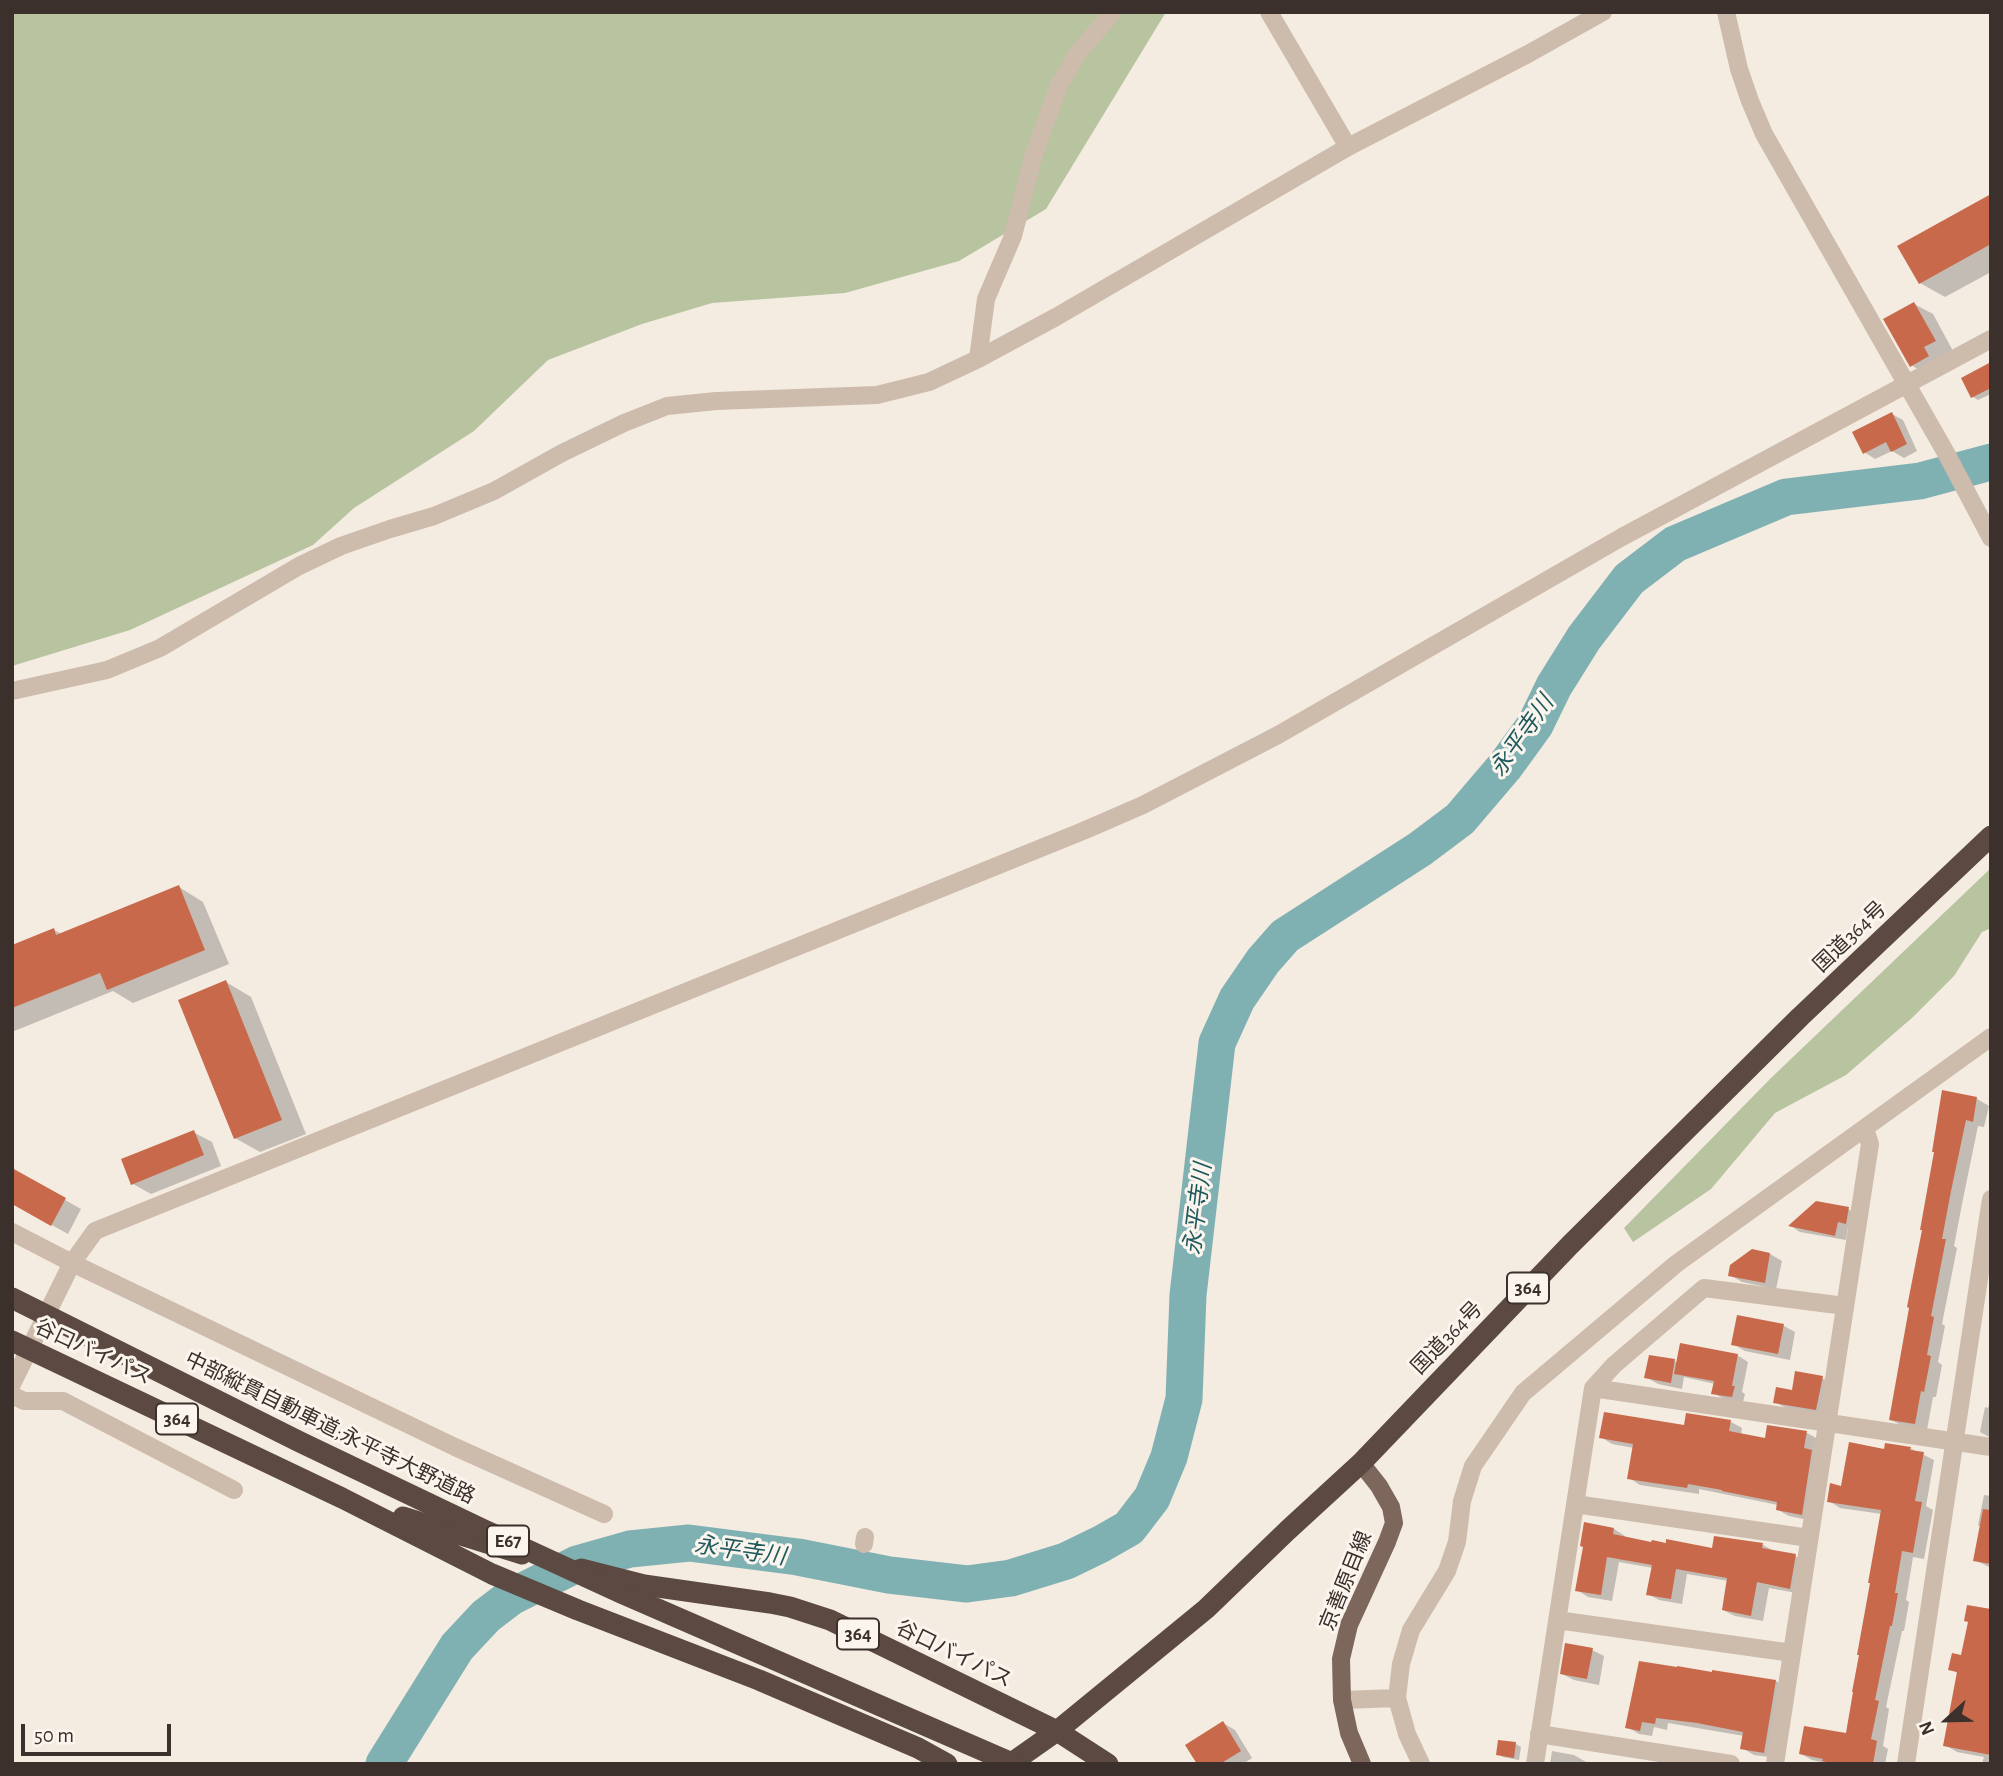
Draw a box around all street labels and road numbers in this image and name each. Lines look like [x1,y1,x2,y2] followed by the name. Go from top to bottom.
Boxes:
[1808,896,1892,978] street label: 国道364号
[1507,1272,1549,1304] road number: 364
[1406,1296,1488,1380] street label: 国道364号
[31,1314,155,1390] street label: 谷口バイパス
[181,1347,479,1509] street label: 中部縦貫自動車道;永平寺大野道路
[156,1404,198,1434] road number: 364
[487,1526,529,1556] road number: E67
[1315,1528,1377,1634] street label: 京善原目線
[892,1615,1016,1693] street label: 谷口バイパス
[837,1618,879,1650] road number: 364

